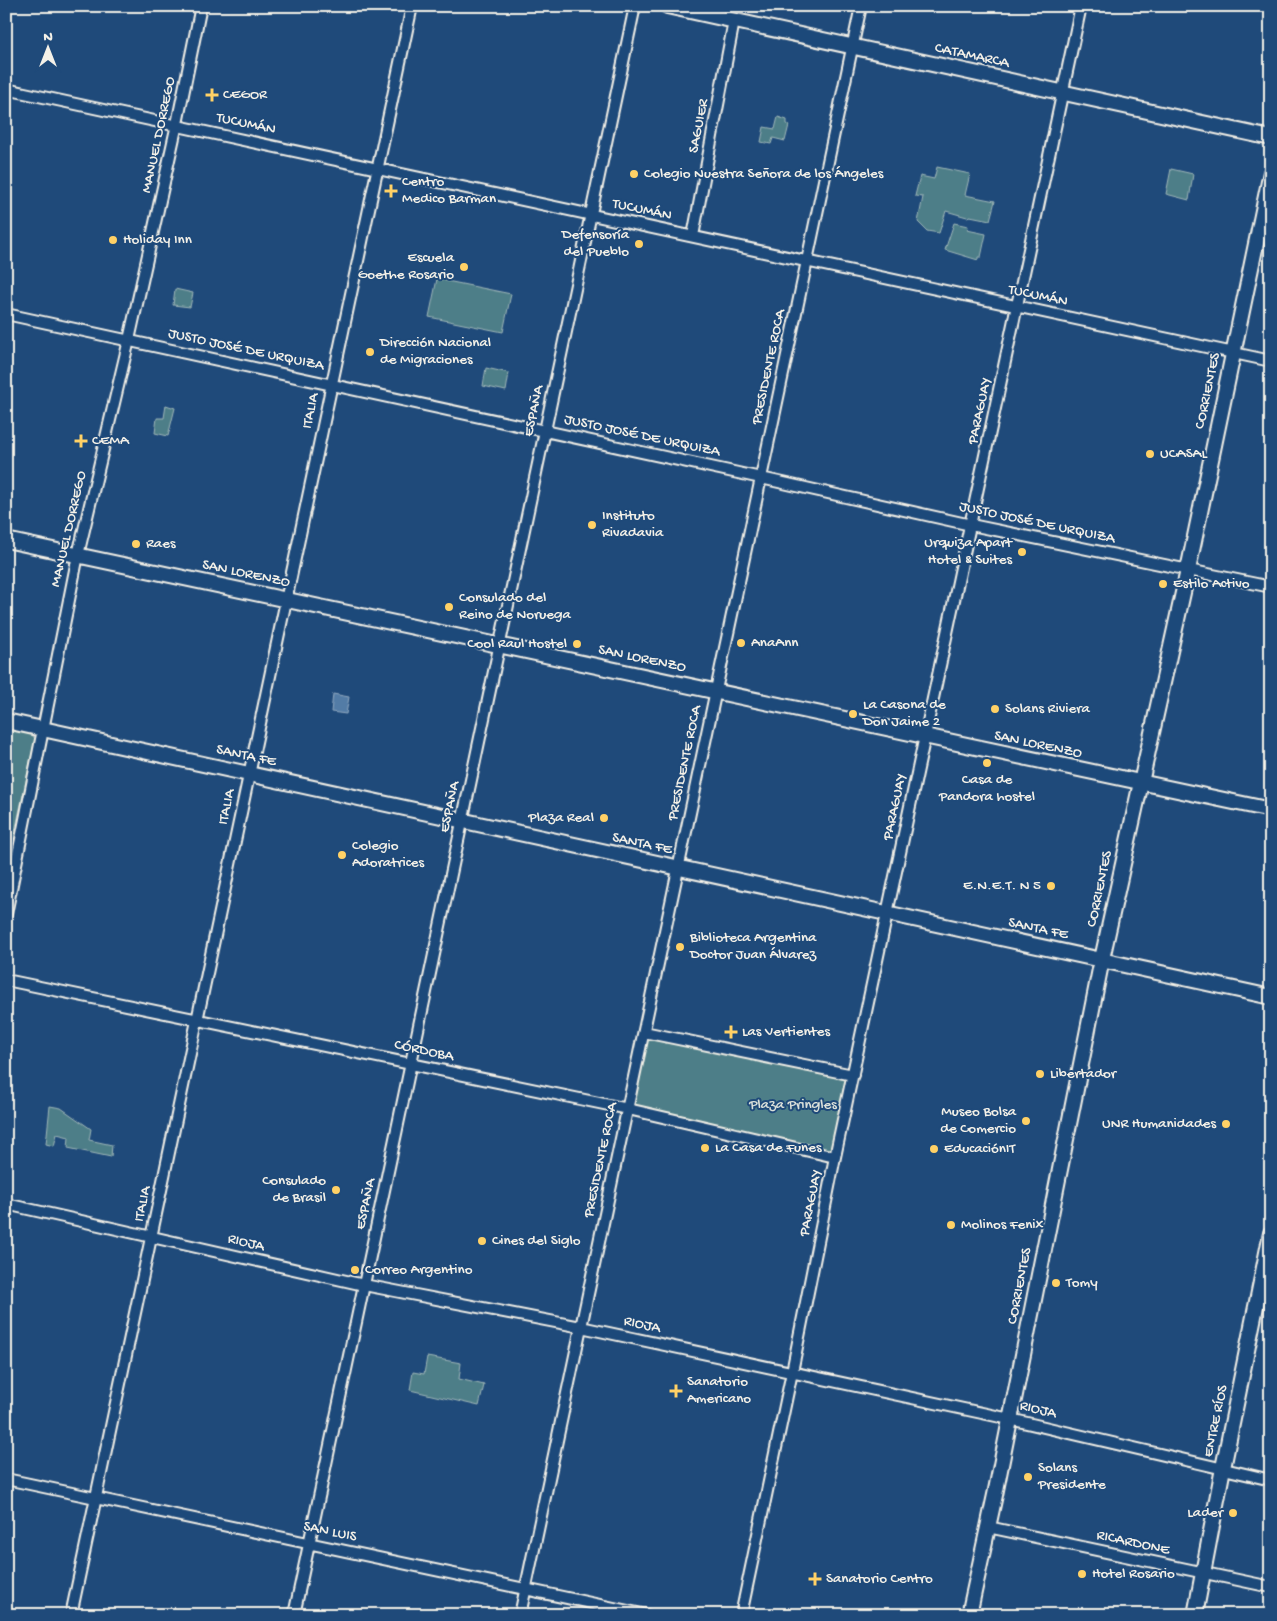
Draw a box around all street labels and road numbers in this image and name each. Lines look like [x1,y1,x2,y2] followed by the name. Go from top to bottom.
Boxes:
[933,39,1012,73] street label: CATAMARCA
[138,75,180,195] street label: MANUEL DORREGO
[685,96,713,155] street label: SAGUIER
[214,109,278,139] street label: TUCUMÁN
[610,195,674,225] street label: TUCUMÁN
[1006,281,1070,311] street label: TUCUMÁN
[748,307,790,427] street label: PRESIDENTE ROCA
[166,325,327,376] street label: JUSTO JOSÉ DE URQUIZA
[1191,351,1225,431] street label: CORRIENTES
[964,376,996,447] street label: PARAGUAY
[520,383,548,438] street label: ESPAÑA
[298,390,324,431] street label: ITALIA
[562,411,723,462] street label: JUSTO JOSÉ DE URQUIZA
[47,469,91,589] street label: MANUEL DORREGO
[957,498,1118,549] street label: JUSTO JOSÉ DE URQUIZA
[200,556,292,592] street label: SAN LORENZO
[596,641,688,677] street label: SAN LORENZO
[664,703,706,823] street label: PRESIDENTE ROCA
[992,727,1084,763] street label: SAN LORENZO
[214,741,278,771] street label: SANTA FE
[879,772,911,843] street label: PARAGUAY
[436,779,464,834] street label: ESPAÑA
[214,786,240,827] street label: ITALIA
[610,829,674,859] street label: SANTA FE
[1083,849,1117,929] street label: CORRIENTES
[1006,914,1070,944] street label: SANTA FE
[393,1036,457,1066] street label: CÓRDOBA
[580,1100,622,1220] street label: PRESIDENTE ROCA
[796,1168,826,1239] street label: PARAGUAY
[352,1176,380,1231] street label: ESPAÑA
[130,1183,156,1224] street label: ITALIA
[226,1230,267,1256] street label: RIOJA
[1004,1246,1036,1326] street label: CORRIENTES
[622,1312,663,1338] street label: RIOJA
[1200,1383,1232,1459] street label: ENTRE RÍOS
[1018,1397,1059,1423] street label: RIOJA
[302,1518,358,1546] street label: SAN LUIS
[1095,1526,1172,1560] street label: RICARDONE

